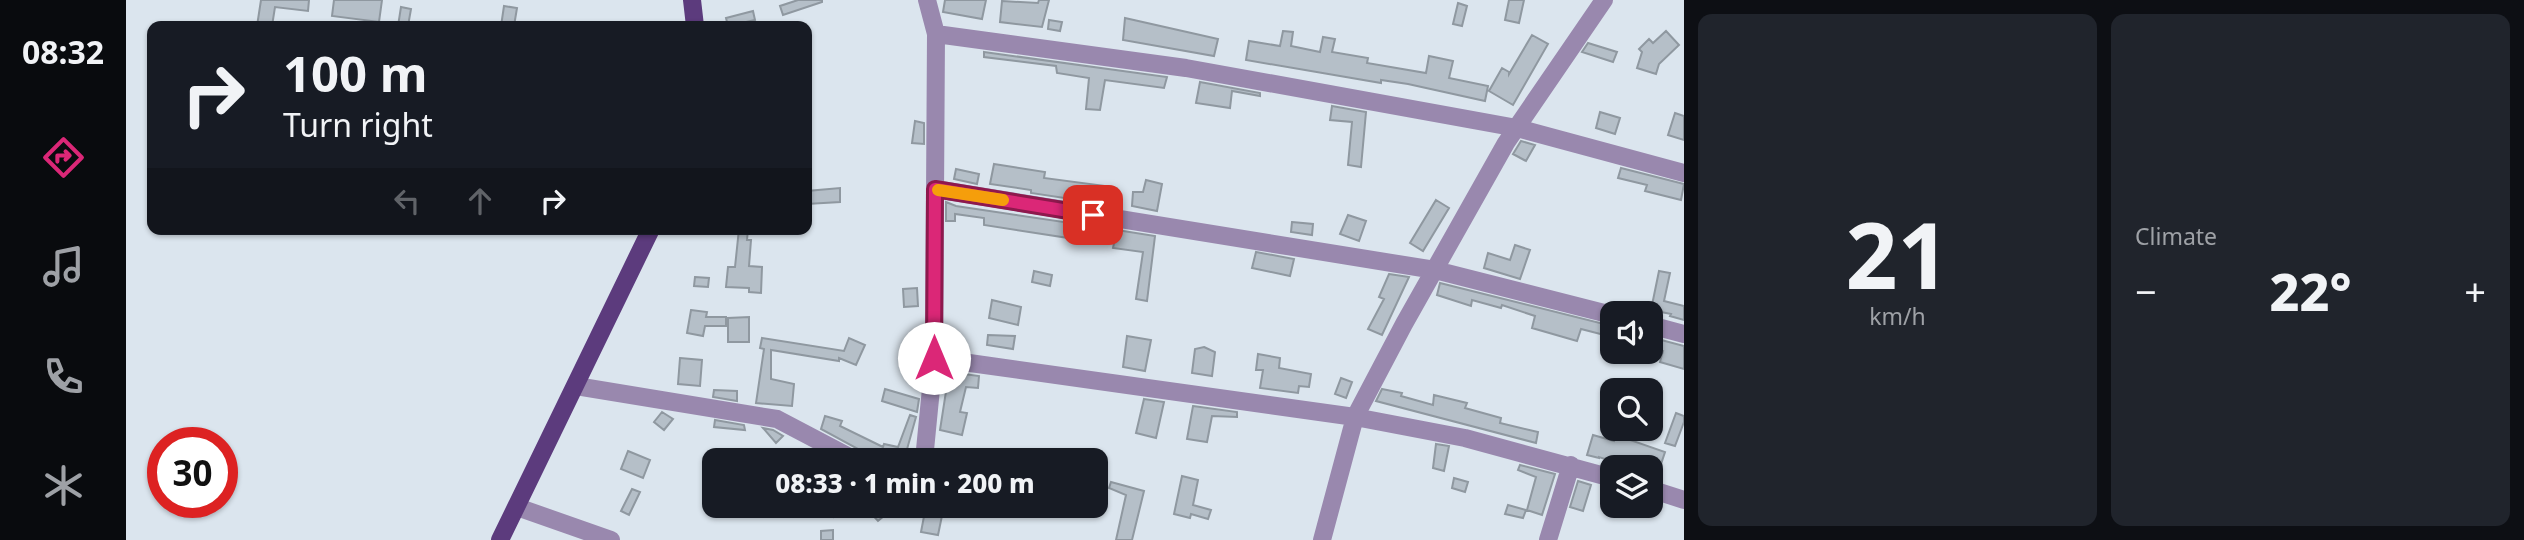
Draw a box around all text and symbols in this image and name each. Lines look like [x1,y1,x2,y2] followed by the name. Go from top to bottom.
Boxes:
[22,30,104,73] text: 08:32
[283,40,428,106] text: 100 m
[168,49,259,140] icon: right
[283,103,433,146] text: Turn right
[39,133,88,182] icon: directions
[388,182,426,220] icon: left
[461,182,499,220] icon: ahead
[534,182,572,220] icon: right
[1063,185,1123,245] pin
[1845,192,1950,316] text: 21
[1074,196,1112,234] icon: arrive
[2135,220,2217,252] text: Climate
[39,242,88,291] icon: music
[2269,255,2352,326] text: 22°
[2135,265,2157,317] text: −
[2464,265,2486,317] text: +
[1869,300,1926,332] text: km/h
[1600,301,1663,518] map controls
[1600,301,1663,364] button: sound
[897,321,971,395] position arrow
[39,352,88,401] icon: phone
[1600,378,1663,441] button: search
[147,427,238,518] speed limit sign: 30
[1600,455,1663,518] button: layers
[39,461,88,510] icon: climate
[775,465,1035,501] text: 08:33 · 1 min · 200 m

